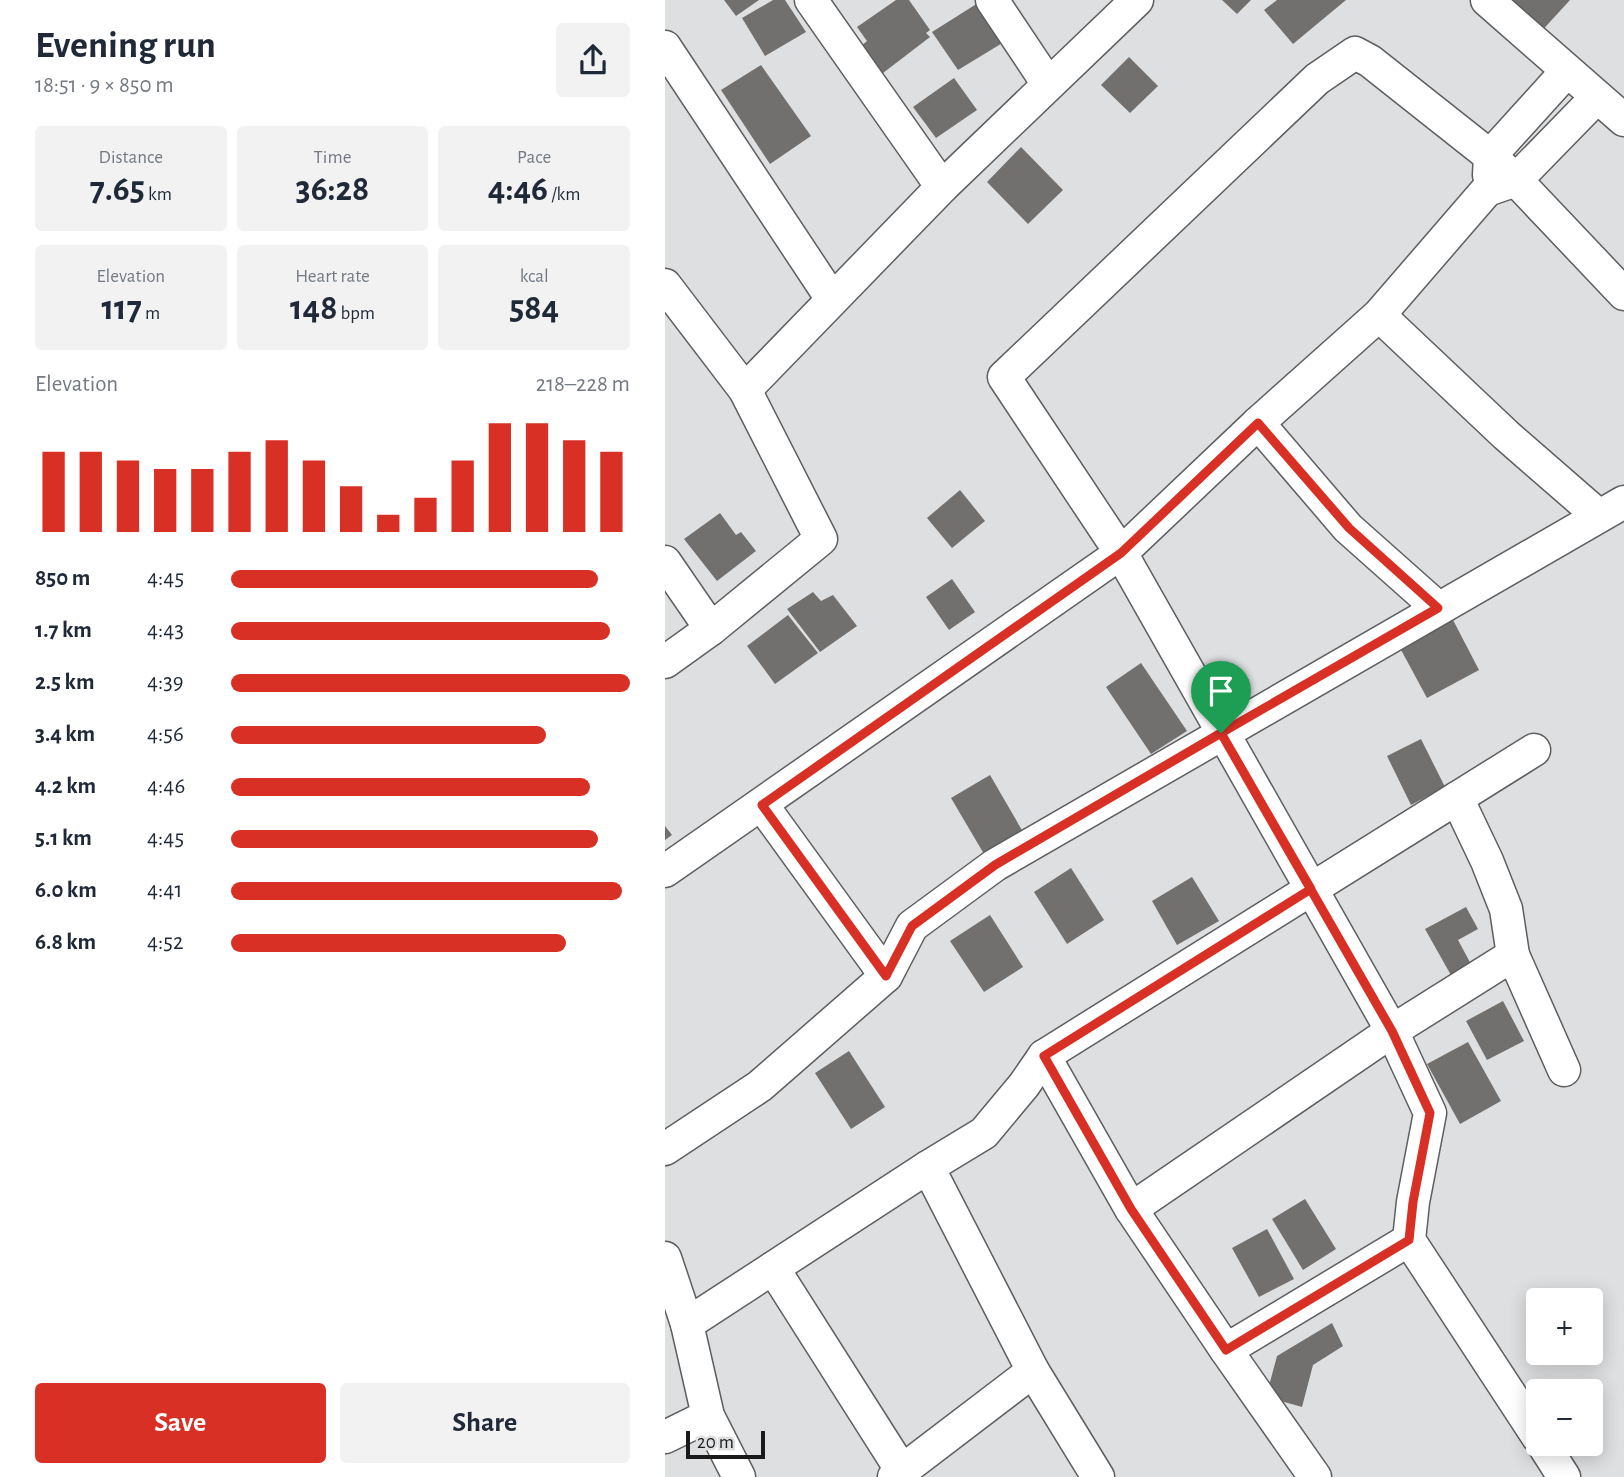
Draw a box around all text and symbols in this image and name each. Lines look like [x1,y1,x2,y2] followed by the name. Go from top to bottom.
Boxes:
[556,23,630,97] button: share
[35,27,216,65] text: Evening run
[35,74,174,97] text: 18:51 · 9 × 850 m
[99,148,163,167] text: Distance
[314,148,351,167] text: Time
[517,148,551,167] text: Pace
[90,172,145,207] text: 7.65
[296,172,369,207] text: 36:28
[488,172,548,207] text: 4:46
[145,185,172,204] text: km
[548,185,580,204] text: /km
[96,267,165,286] text: Elevation
[295,267,370,286] text: Heart rate
[520,267,549,286] text: kcal
[101,291,142,326] text: 117
[290,291,337,326] text: 148
[509,291,559,326] text: 584
[142,304,160,323] text: m
[337,304,375,323] text: bpm
[35,373,118,396] text: Elevation
[536,373,630,396] text: 218–228 m
[35,567,90,590] text: 850 m
[147,567,184,590] text: 4:45
[35,619,92,642] text: 1.7 km
[147,619,184,642] text: 4:43
[1191,661,1251,733] pin
[35,671,94,694] text: 2.5 km
[147,671,184,694] text: 4:39
[1202,672,1240,710] icon: arrive
[35,723,95,746] text: 3.4 km
[147,723,184,746] text: 4:56
[35,775,96,798] text: 4.2 km
[147,775,185,798] text: 4:46
[35,827,92,850] text: 5.1 km
[147,827,184,850] text: 4:45
[35,879,97,902] text: 6.0 km
[147,879,182,902] text: 4:41
[35,931,96,954] text: 6.8 km
[147,931,183,954] text: 4:52
[1526,1288,1603,1456] map controls
[1526,1288,1603,1365] button: +
[1526,1379,1603,1456] button: −
[35,1383,326,1463] button: Save
[340,1383,630,1463] button: Share
[686,1428,765,1460] scale bar
[697,1433,734,1452] text: 20 m

